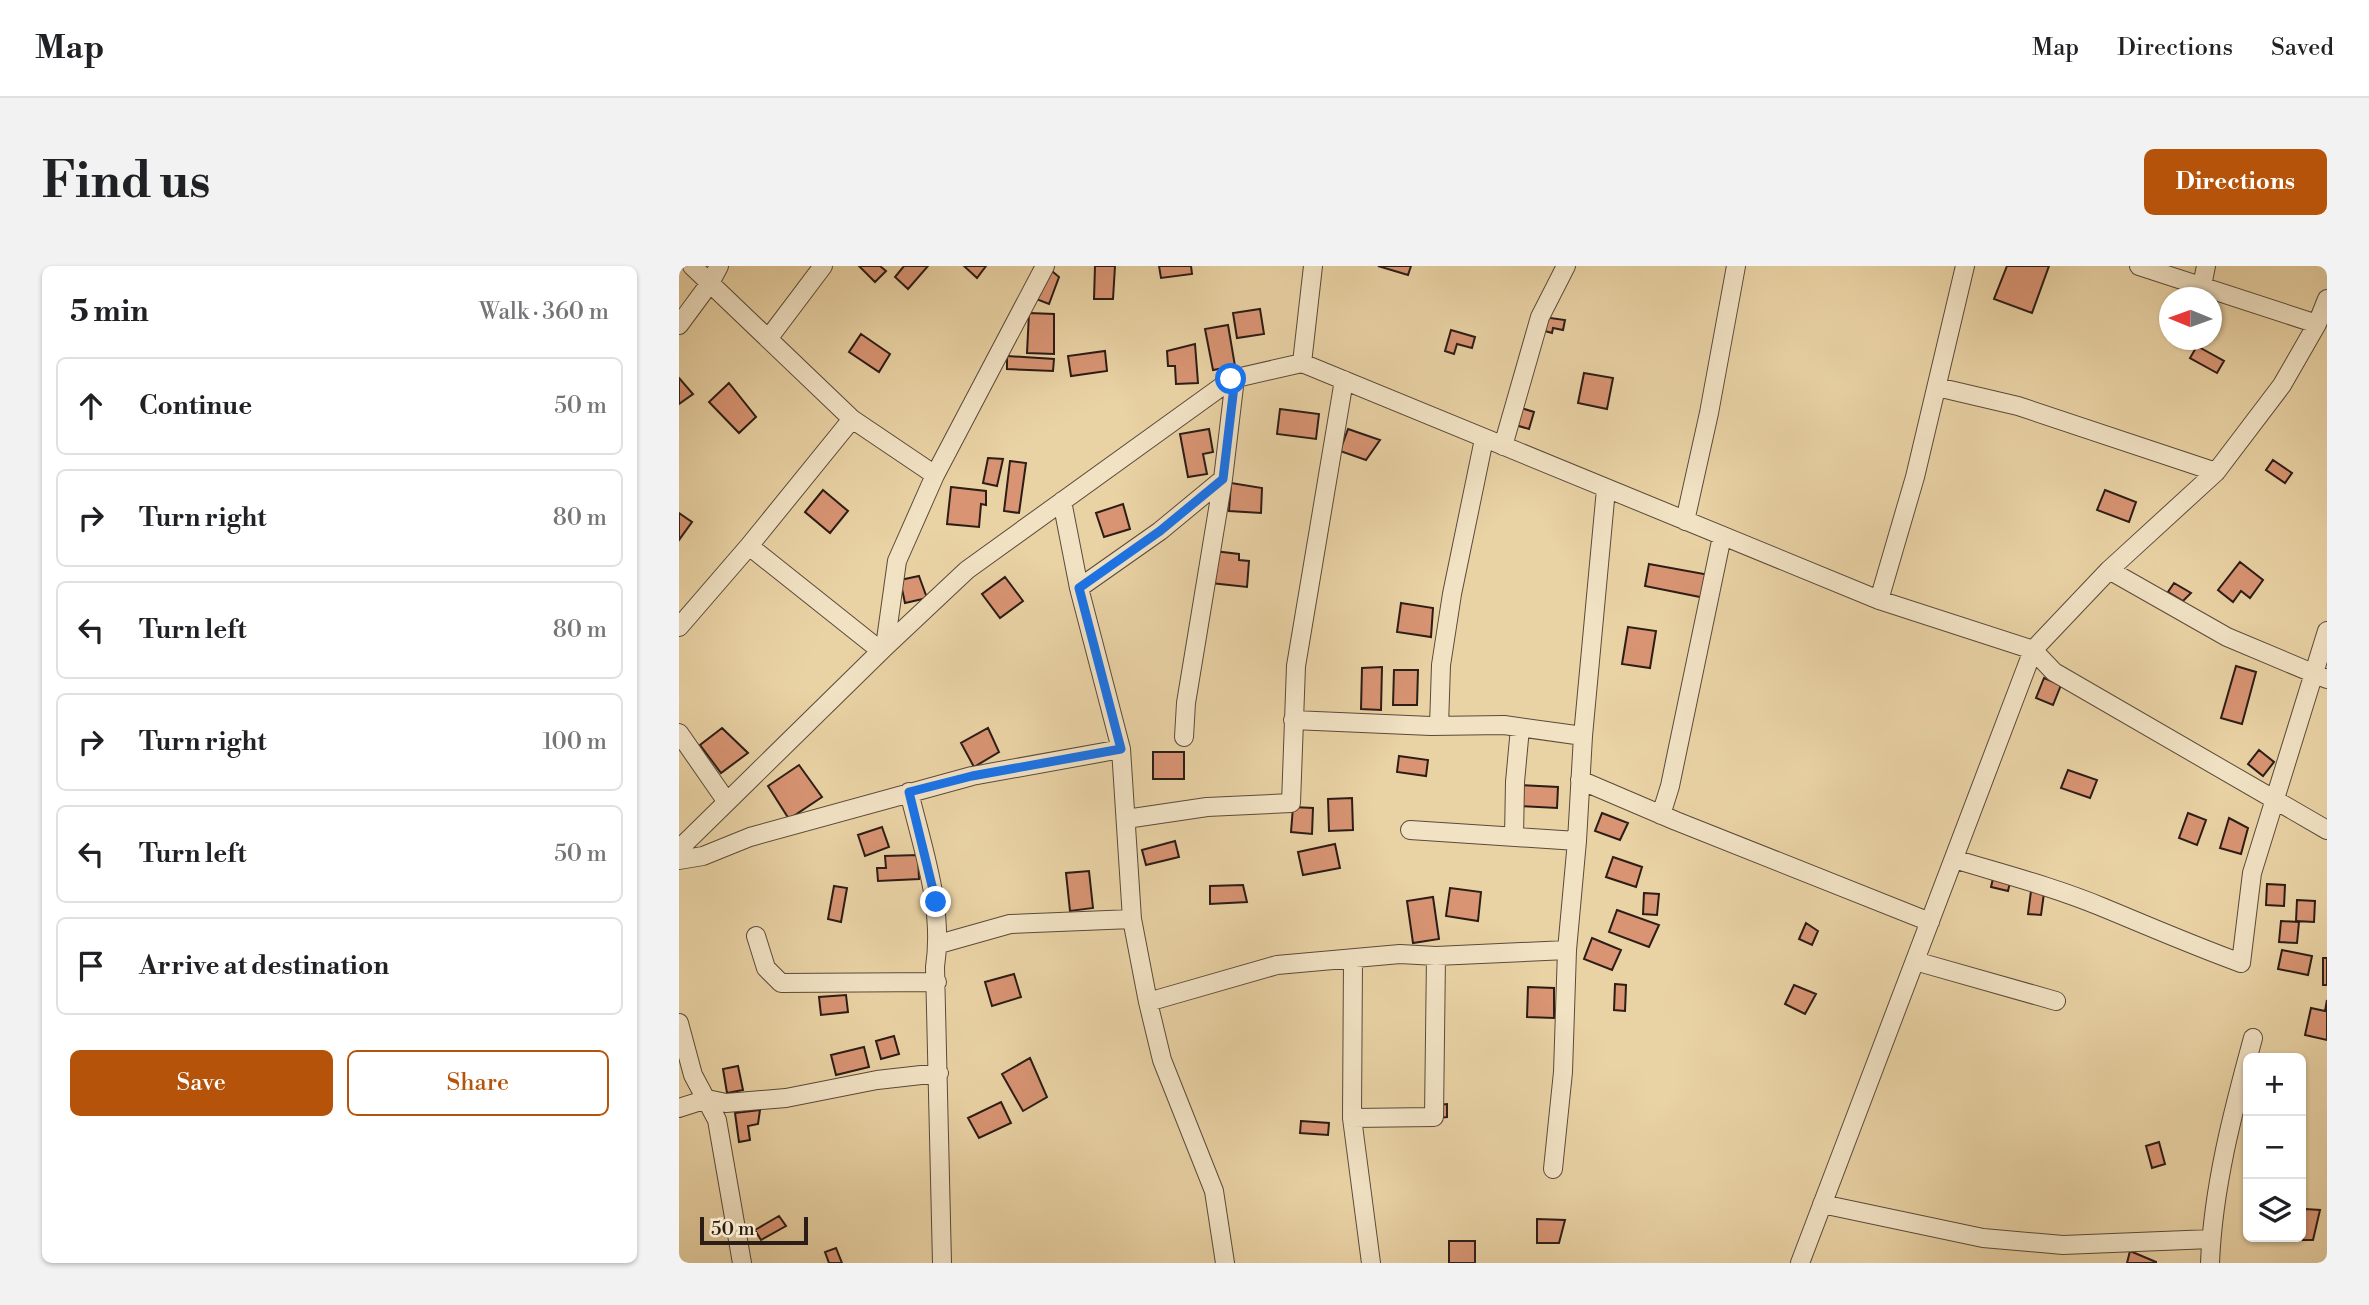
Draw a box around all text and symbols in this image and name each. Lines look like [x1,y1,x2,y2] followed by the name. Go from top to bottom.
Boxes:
[35,28,104,69] text: Map
[2032,33,2079,63] text: Map
[2117,33,2233,63] text: Directions
[2271,33,2334,63] text: Saved
[2144,149,2327,215] button: Directions
[42,152,211,213] text: Find us
[2159,287,2222,350] north arrow
[70,293,149,331] text: 5 min
[479,298,609,326] text: Walk · 360 m
[1215,363,1246,394] route start
[72,387,110,425] icon: ahead
[139,390,252,422] text: Continue
[554,392,607,420] text: 50 m
[72,499,110,537] icon: right
[139,502,267,534] text: Turn right
[553,504,607,532] text: 80 m
[72,611,110,649] icon: left
[139,614,247,646] text: Turn left
[553,616,607,644] text: 80 m
[72,723,110,761] icon: right
[139,726,267,758] text: Turn right
[542,728,607,756] text: 100 m
[72,835,110,873] icon: left
[139,838,247,870] text: Turn left
[554,840,607,868] text: 50 m
[920,886,951,917] route end
[72,947,110,985] icon: arrive
[139,950,389,982] text: Arrive at destination
[70,1050,333,1116] button: Save
[347,1050,609,1116] button: Share
[2243,1053,2306,1242] map controls
[2243,1053,2306,1116] button: +
[2243,1116,2306,1179] button: −
[2243,1179,2306,1242] button: layers
[700,1214,809,1246] scale bar
[711,1217,755,1241] text: 50 m

